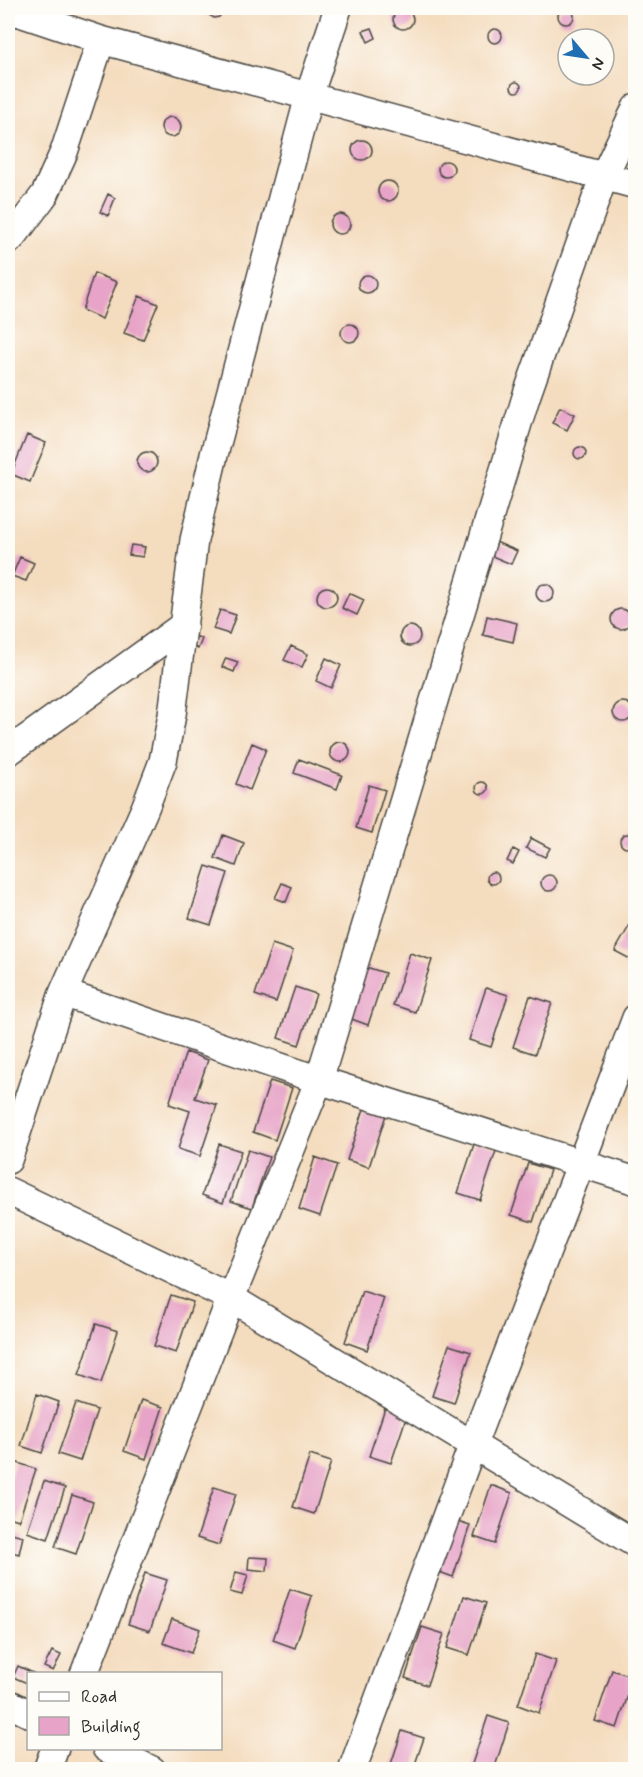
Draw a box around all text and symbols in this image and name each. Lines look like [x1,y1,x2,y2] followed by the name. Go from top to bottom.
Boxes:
[556,27,616,87] north arrow
[586,54,610,73] text: N
[27,1672,222,1750] legend
[81,1685,117,1709] text: Road
[81,1715,141,1741] text: Building

